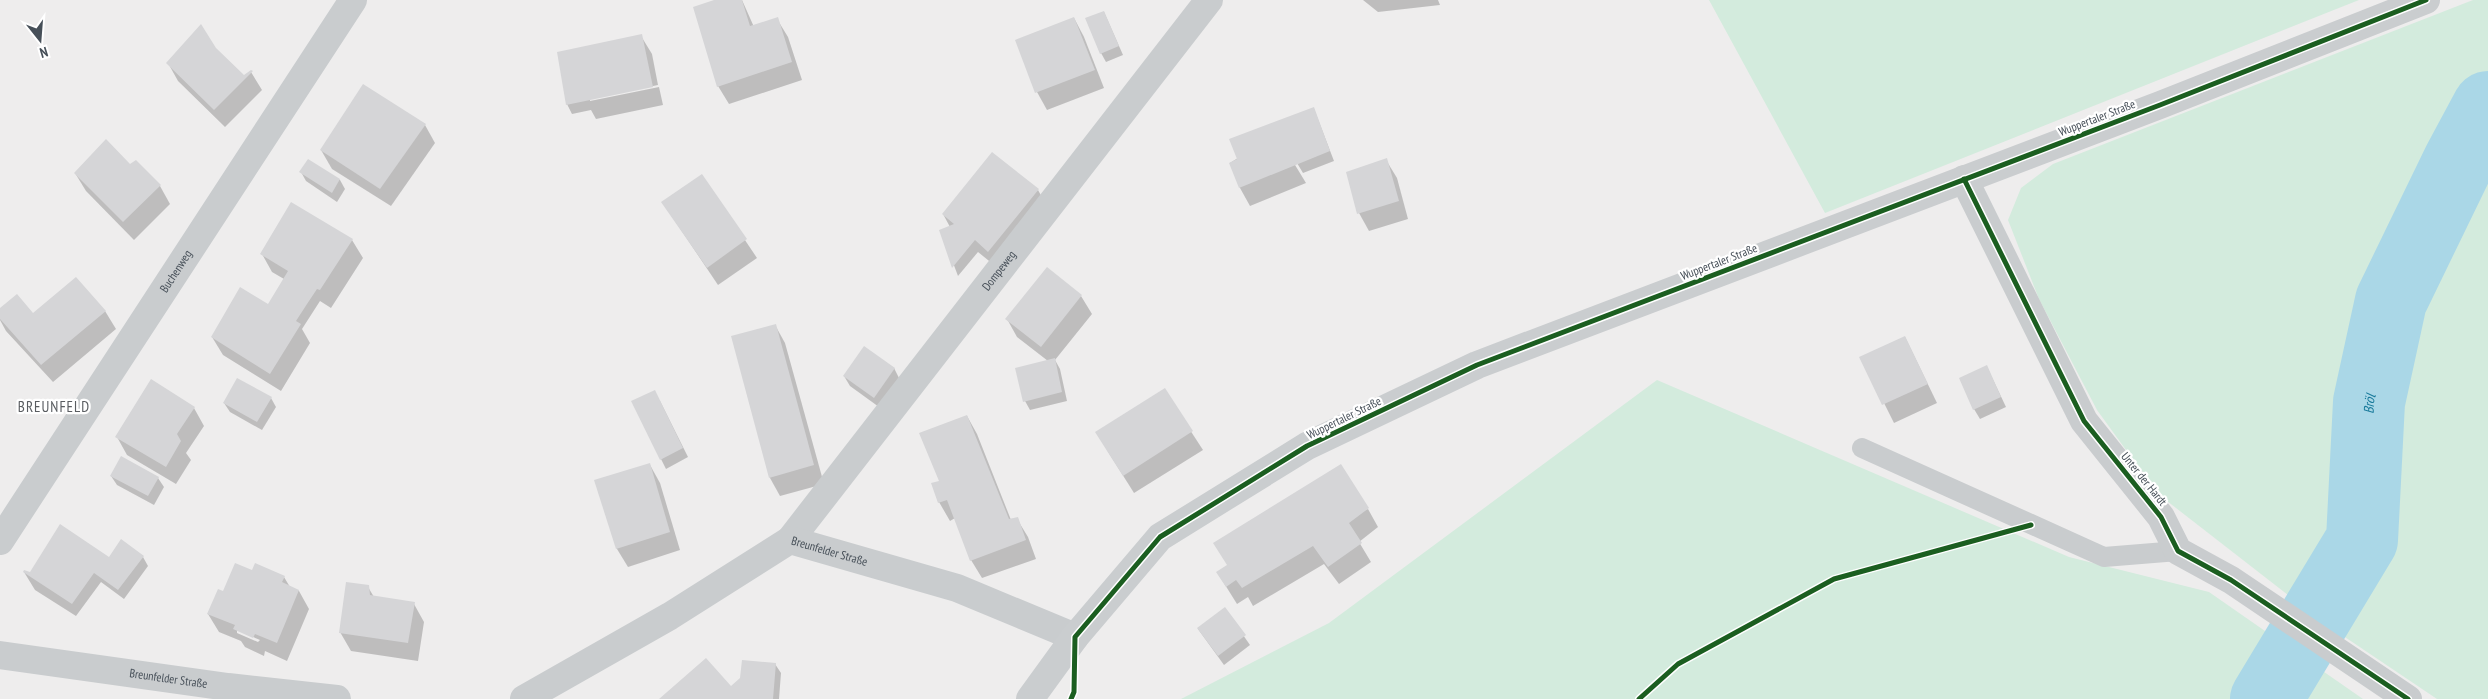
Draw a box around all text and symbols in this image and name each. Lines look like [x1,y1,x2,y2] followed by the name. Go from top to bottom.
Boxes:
[15,15,65,65] north arrow
[38,43,50,62] text: N
[2056,96,2137,139] street label: Wuppertaler Straße
[1678,240,1759,283] street label: Wuppertaler Straße
[156,247,195,295] street label: Buchenweg
[978,247,1019,293] street label: Dompeweg
[2359,391,2380,414] water label: Bröl
[1304,393,1383,442] street label: Wuppertaler Straße
[18,397,90,416] district label: BREUNFELD
[2118,449,2171,509] street label: Unter der Hardt
[790,533,869,569] street label: Breunfelder Straße
[128,665,208,691] street label: Breunfelder Straße

